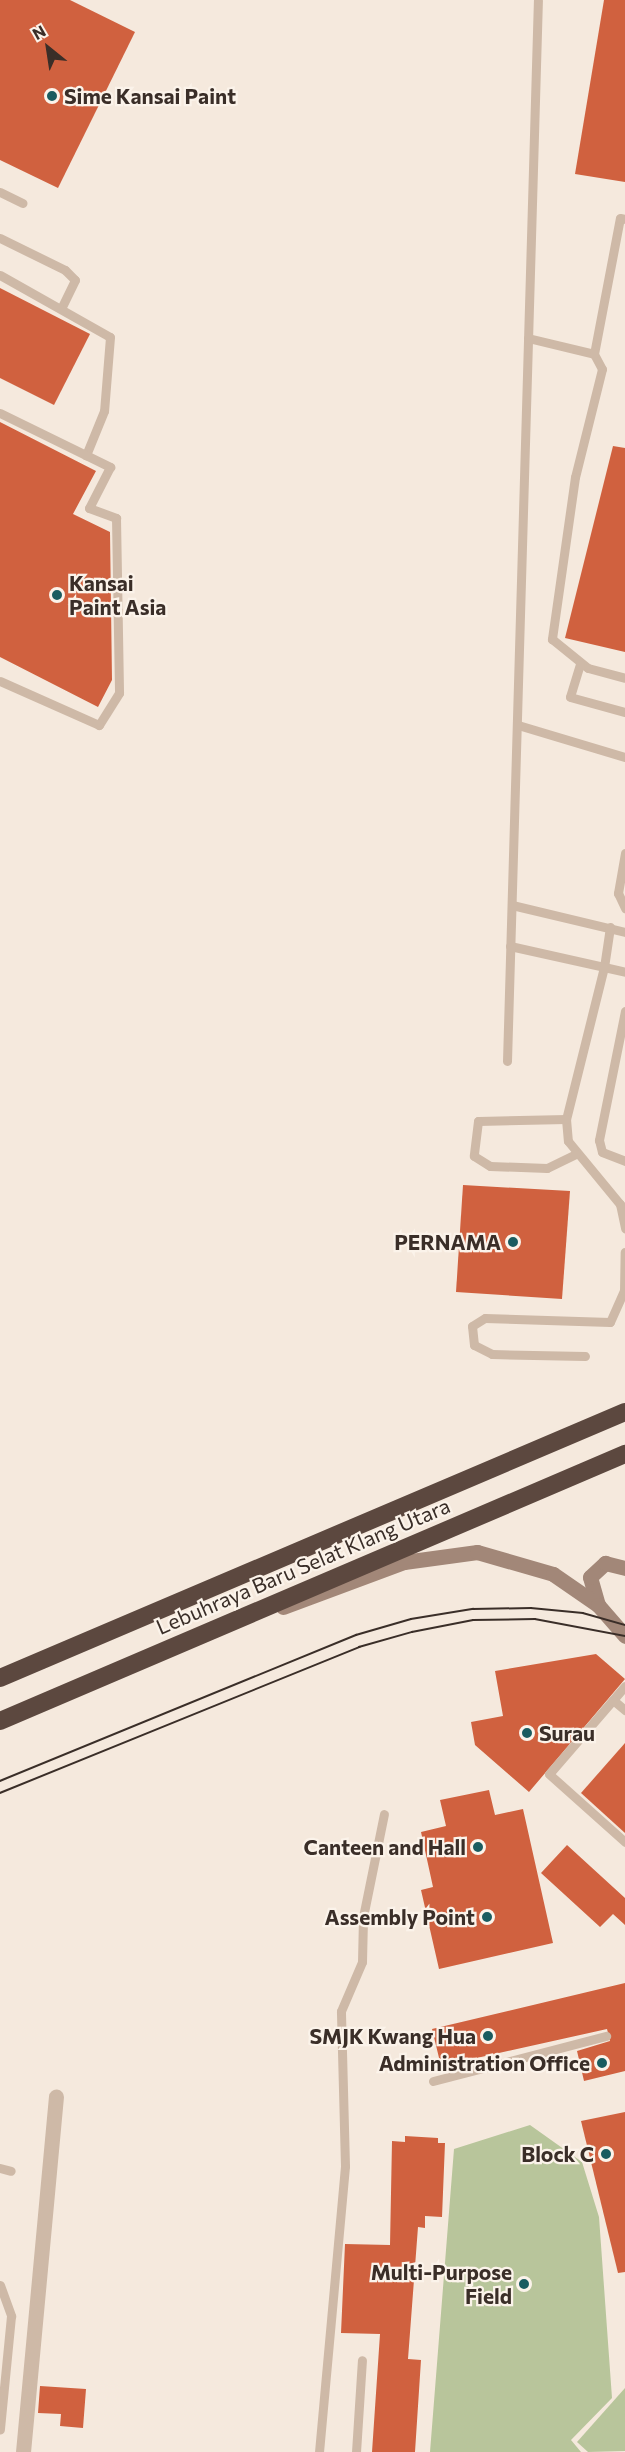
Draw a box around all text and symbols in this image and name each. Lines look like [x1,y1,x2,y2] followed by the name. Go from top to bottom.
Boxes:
[18,18,78,78] north arrow
[29,21,49,43] text: N
[64,83,236,109] place label: Sime Kansai Paint
[45,89,59,103] marker: Sime Kansai Paint
[69,570,166,620] place label: Kansai Paint Asia
[50,588,64,602] marker: Kansai Paint Asia
[394,1229,501,1255] place label: PERNAMA
[506,1235,520,1249] marker: PERNAMA
[152,1493,454,1639] street label: Lebuhraya Baru Selat Klang Utara
[539,1720,595,1746] place label: Surau
[520,1726,534,1740] marker: Surau
[304,1834,466,1860] place label: Canteen and Hall
[471,1840,485,1854] marker: Canteen and Hall
[325,1904,475,1930] place label: Assembly Point
[480,1910,494,1924] marker: Assembly Point
[309,2023,476,2049] place label: SMJK Kwang Hua
[481,2029,495,2043] marker: SMJK Kwang Hua
[379,2050,590,2076] place label: Administration Office
[595,2056,609,2070] marker: Administration Office
[521,2141,594,2167] place label: Block C
[599,2147,613,2161] marker: Block C
[371,2259,512,2309] place label: Multi-Purpose Field
[517,2277,531,2291] marker: Multi-Purpose Field

